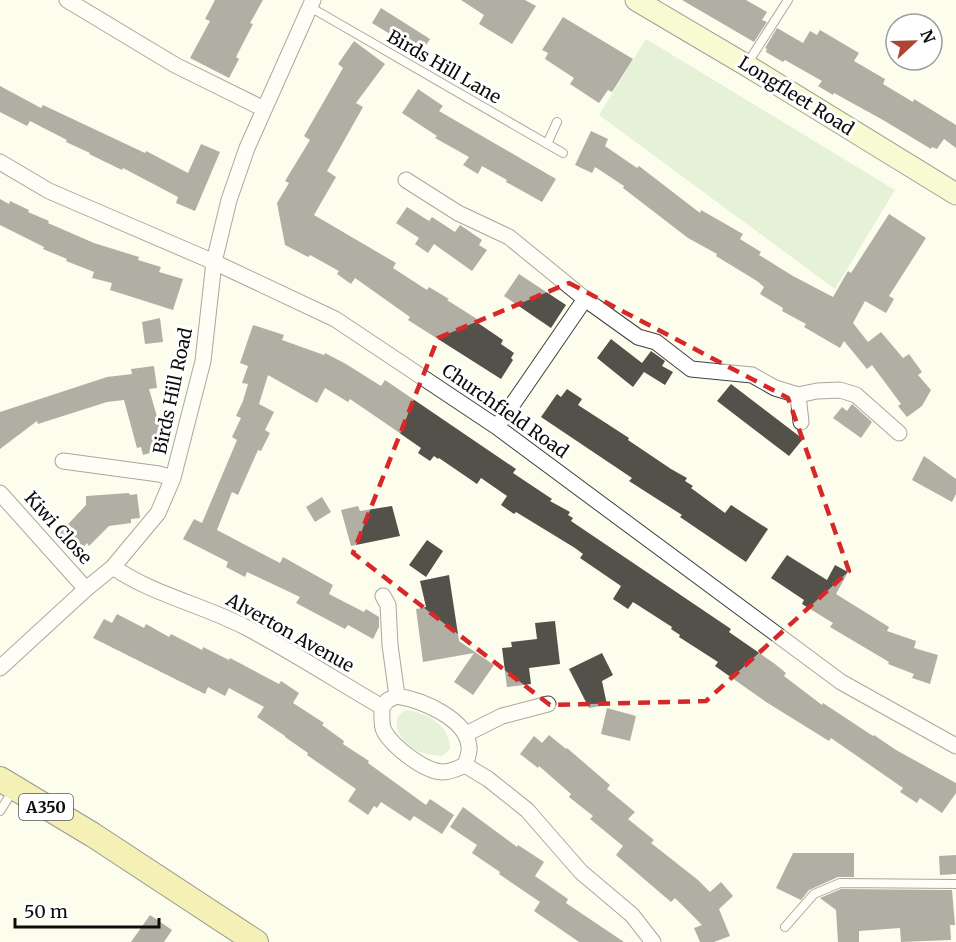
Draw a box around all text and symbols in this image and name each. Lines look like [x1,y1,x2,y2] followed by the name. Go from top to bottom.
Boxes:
[884,12,944,72] north arrow
[383,25,505,108] street label: Birds Hill Lane
[916,27,940,46] text: N
[734,51,858,140] street label: Longfleet Road
[148,325,197,456] street label: Birds Hill Road
[438,358,573,463] street label: Churchfield Road
[20,486,97,569] street label: Kiwi Close
[222,587,358,677] street label: Alverton Avenue
[19,794,73,820] road number: A350
[15,891,159,929] scale bar
[24,900,68,923] text: 50 m

